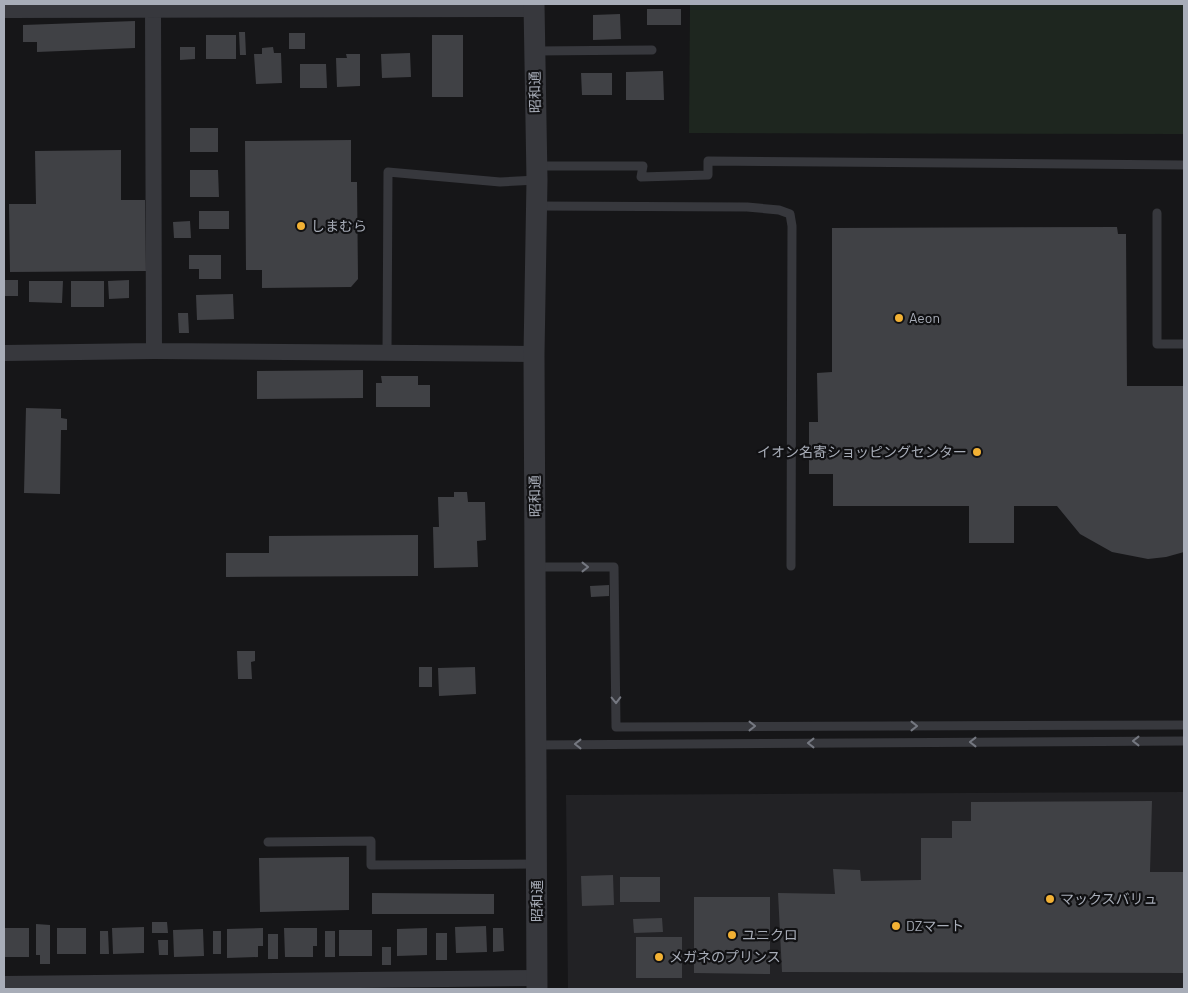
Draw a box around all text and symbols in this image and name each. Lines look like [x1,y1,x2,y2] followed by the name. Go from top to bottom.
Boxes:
[526,71,543,113] street label: 昭和通
[311,217,367,234] place label: しまむら
[295,220,307,232] marker: しまむら
[909,309,940,326] place label: Aeon
[893,312,905,324] marker: Aeon
[757,443,967,460] place label: イオン名寄ショッピングセンター
[971,446,983,458] marker: イオン名寄ショッピングセンター
[526,475,543,517] street label: 昭和通
[582,562,589,572] one-way arrow
[611,696,621,704] one-way arrow
[748,721,756,731] one-way arrow
[910,721,918,731] one-way arrow
[1131,736,1139,746] one-way arrow
[969,737,976,747] one-way arrow
[806,738,814,748] one-way arrow
[574,739,582,749] one-way arrow
[528,880,545,922] street label: 昭和通
[1060,890,1158,907] place label: マックスバリュ
[1044,893,1056,905] marker: マックスバリュ
[906,917,964,934] place label: DZマート
[890,920,902,932] marker: DZマート
[742,926,798,943] place label: ユニクロ
[726,929,738,941] marker: ユニクロ
[669,948,781,965] place label: メガネのプリンス
[653,951,665,963] marker: メガネのプリンス

